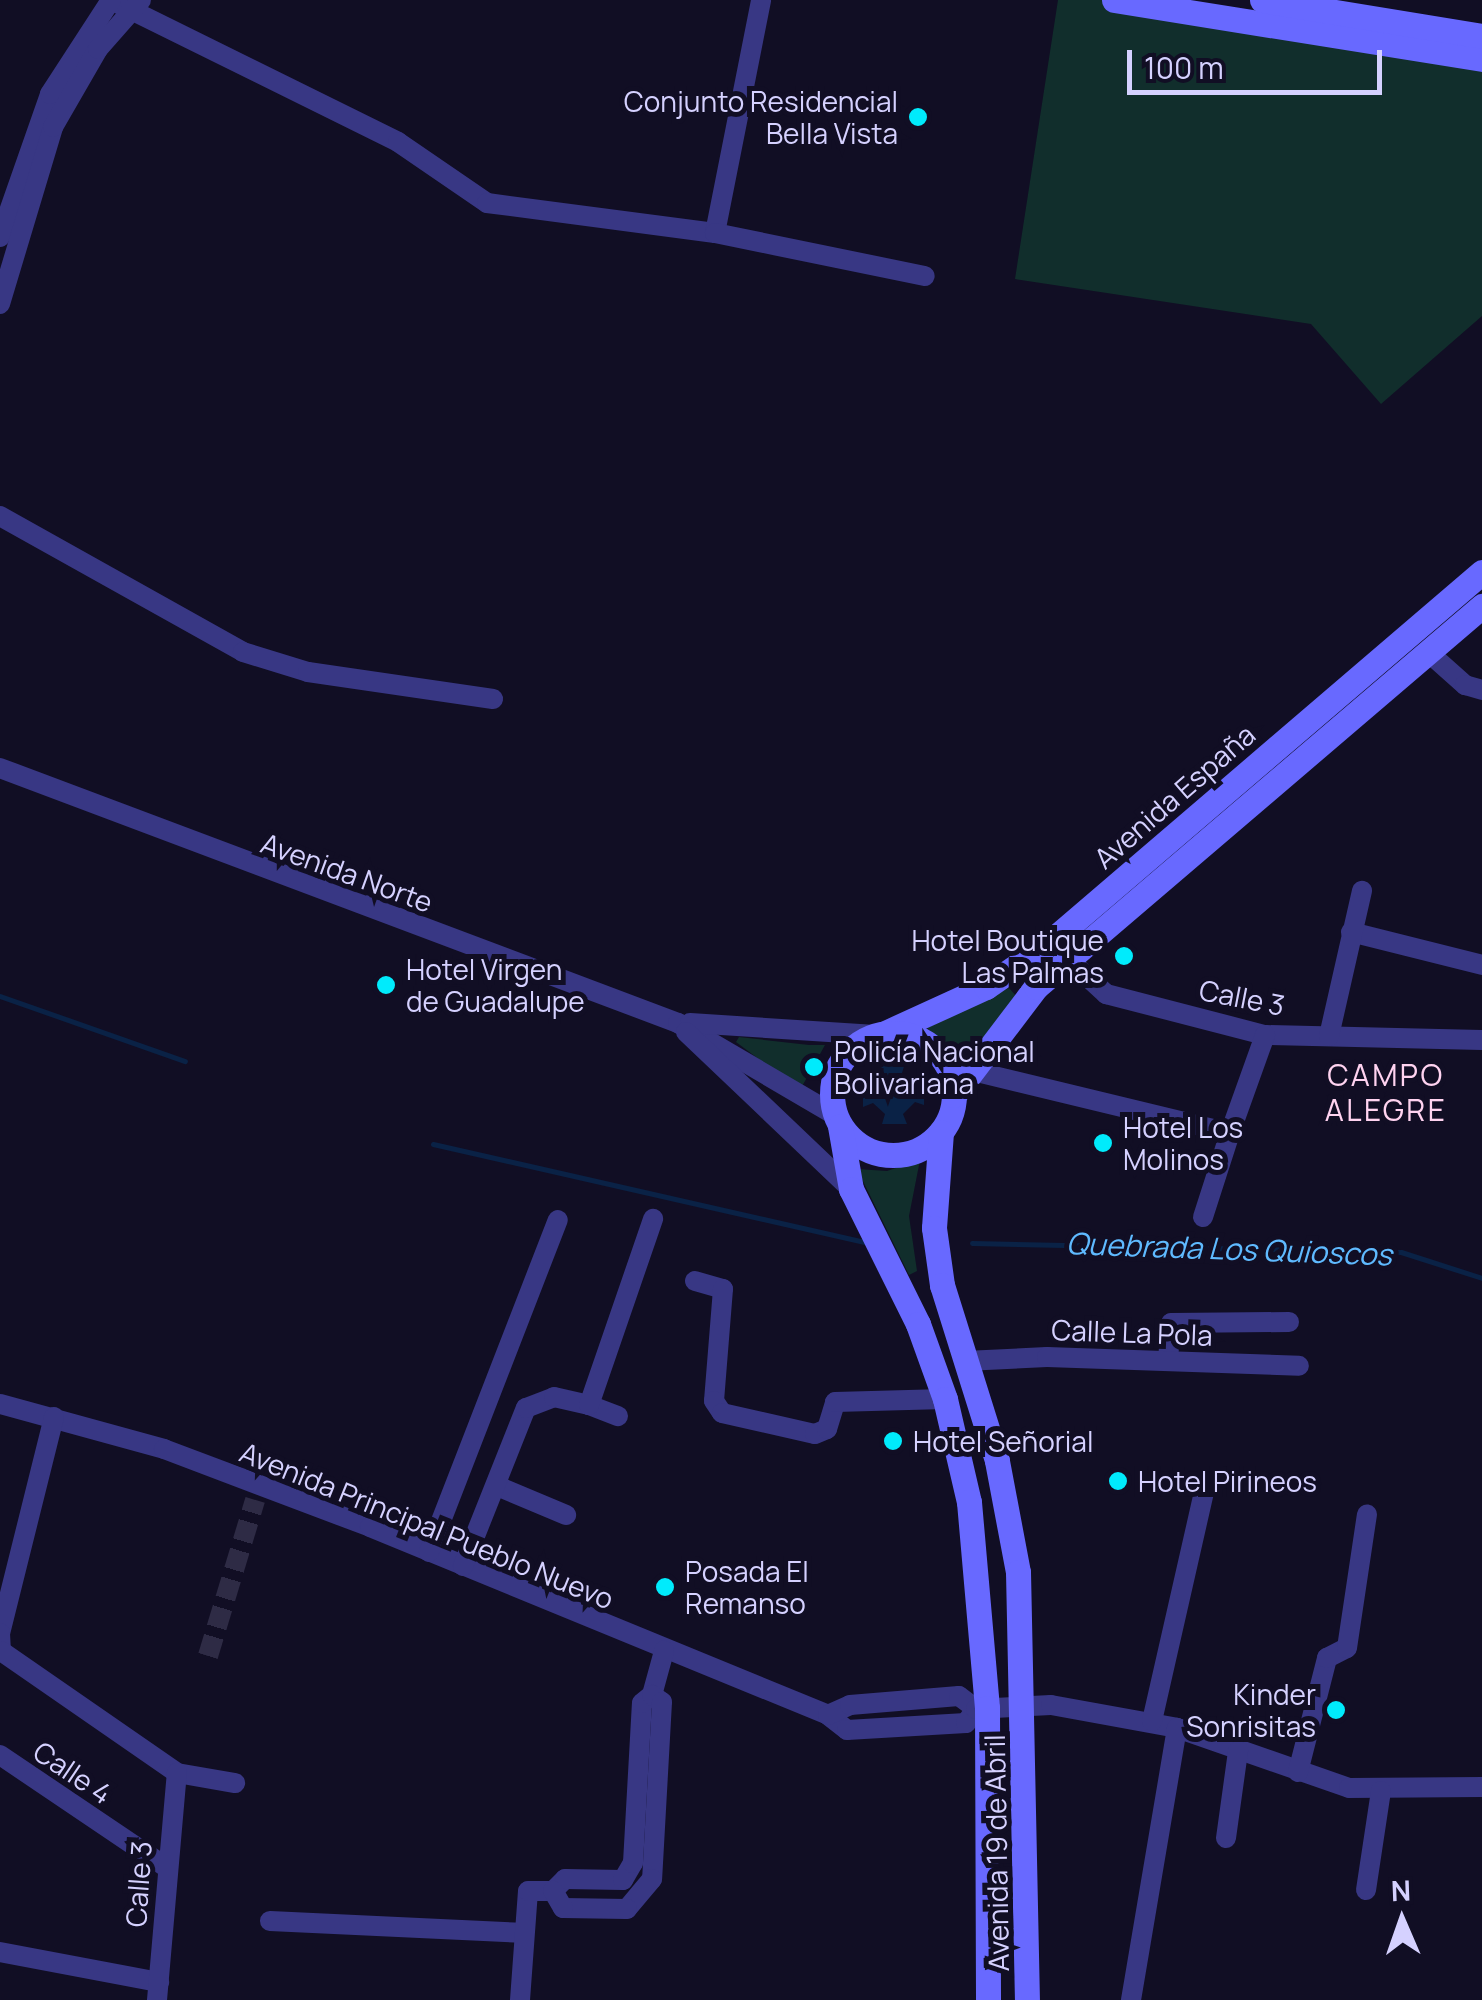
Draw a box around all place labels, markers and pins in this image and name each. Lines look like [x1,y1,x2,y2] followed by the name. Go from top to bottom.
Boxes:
[624,84,898,150] place label: Conjunto Residencial Bella Vista
[907,106,929,128] marker: Conjunto Residencial Bella Vista
[911,923,1104,989] place label: Hotel Boutique Las Palmas
[1113,945,1135,967] marker: Hotel Boutique Las Palmas
[406,952,585,1018] place label: Hotel Virgen de Guadalupe
[375,974,397,996] marker: Hotel Virgen de Guadalupe
[834,1034,1035,1100] place label: Policía Nacional Bolivariana
[803,1056,825,1078] marker: Policía Nacional Bolivariana
[1123,1110,1243,1176] place label: Hotel Los Molinos
[1092,1132,1114,1154] marker: Hotel Los Molinos
[913,1424,1093,1458] place label: Hotel Señorial
[882,1430,904,1452] marker: Hotel Señorial
[1138,1464,1317,1498] place label: Hotel Pirineos
[1107,1470,1129,1492] marker: Hotel Pirineos
[685,1554,809,1620] place label: Posada El Remanso
[654,1576,676,1598] marker: Posada El Remanso
[1186,1677,1316,1743] place label: Kinder Sonrisitas
[1325,1699,1347,1721] marker: Kinder Sonrisitas

